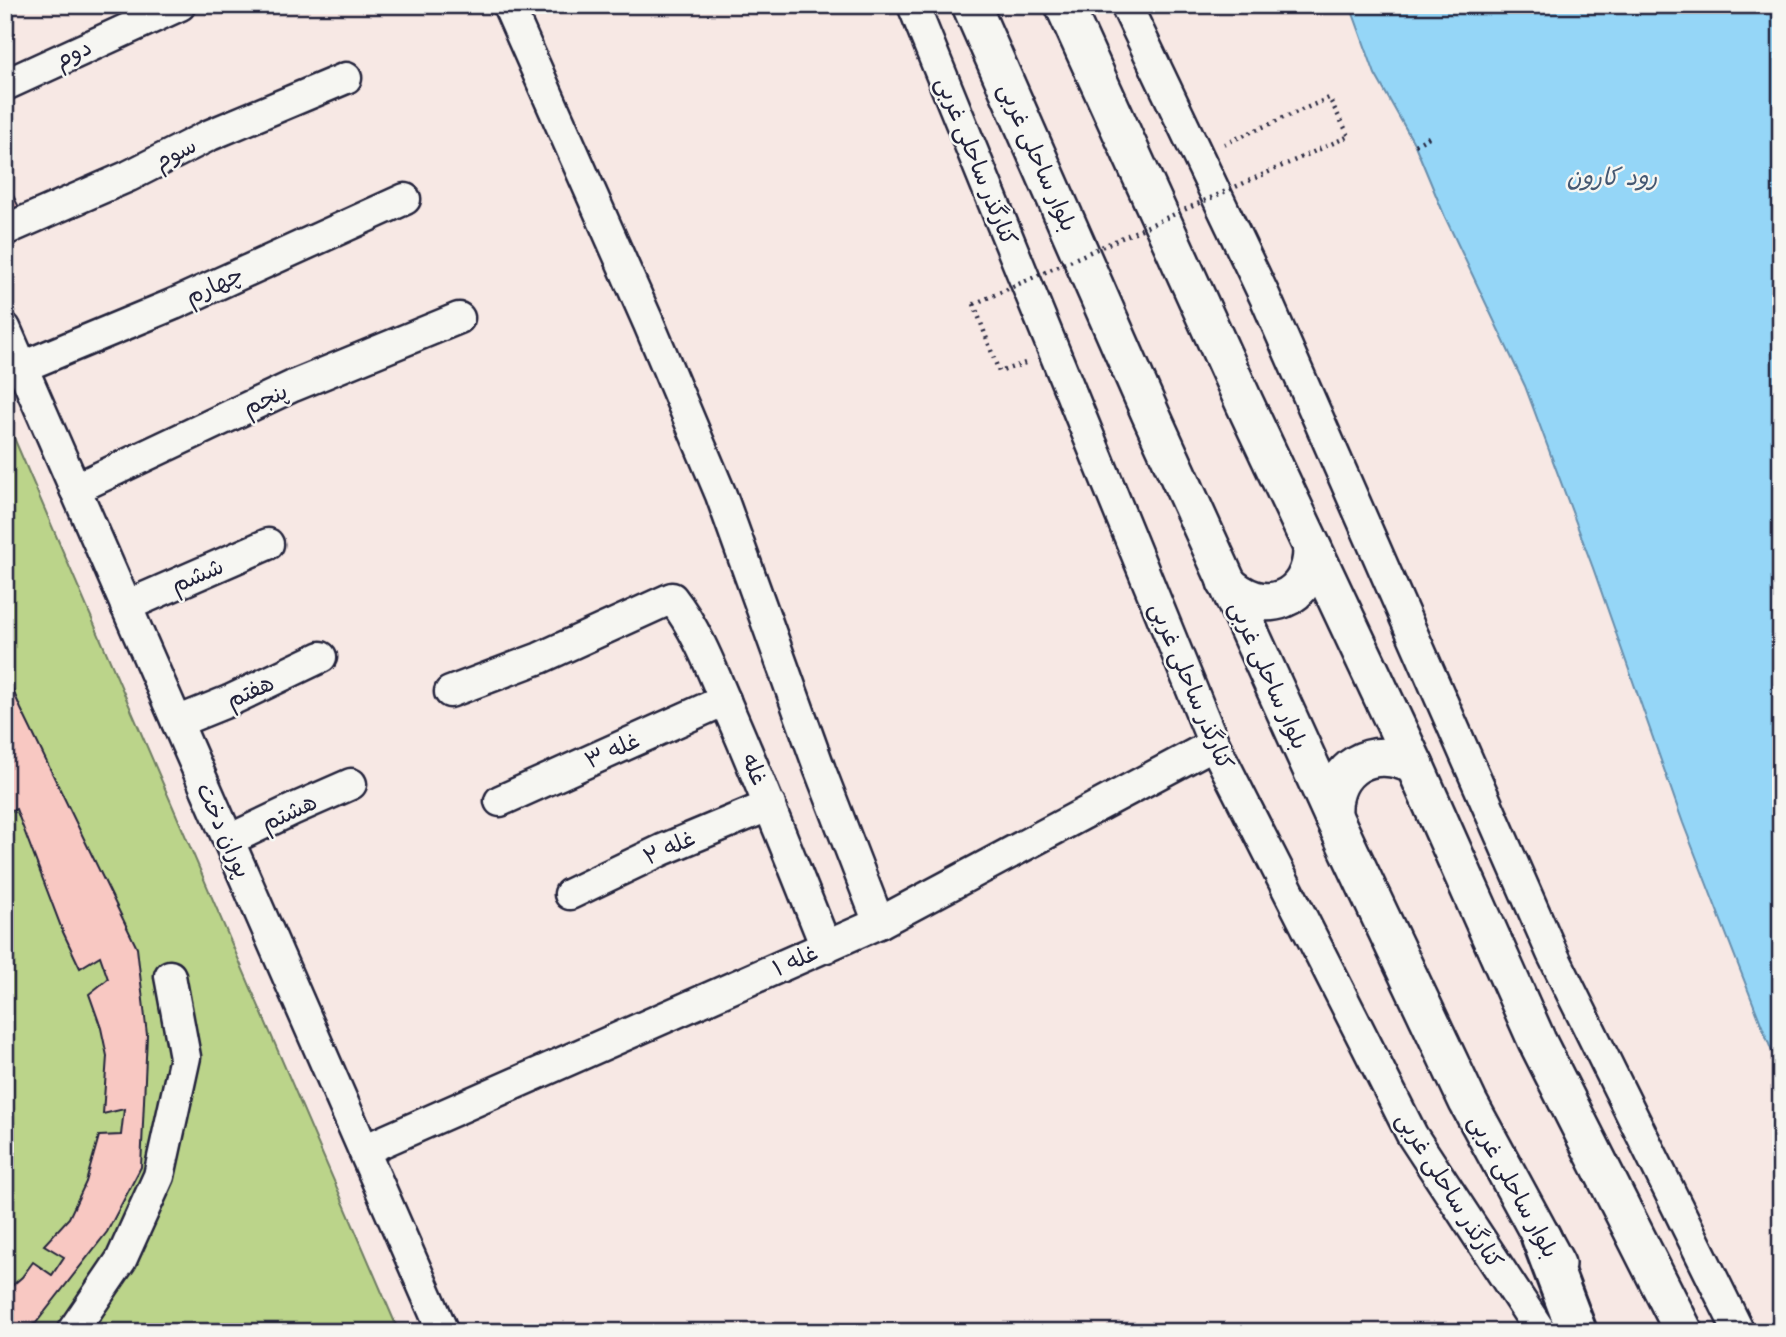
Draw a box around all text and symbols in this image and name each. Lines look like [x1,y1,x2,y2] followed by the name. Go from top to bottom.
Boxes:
[51,33,98,77] street label: دوم
[928,73,1023,251] street label: کنارگذر ساحلی غربی
[990,79,1082,237] street label: بلوار ساحلی غربی
[150,132,202,178] street label: سوم
[1567,163,1657,194] water label: رود کارون
[181,260,249,314] street label: چهارم
[239,377,294,425] street label: پنجم
[167,552,229,602] street label: ششم
[1221,597,1313,755] street label: بلوار ساحلی غربی
[1141,598,1239,775] street label: کنارگذر ساحلی غربی
[222,669,280,717] street label: هفتم
[581,727,645,777] street label: غله ۳
[733,749,773,790] street label: غله
[188,779,256,883] street label: پوران دخت
[257,788,323,841] street label: هشتم
[639,824,700,873] street label: غله ۲
[768,939,823,985] street label: غله ۱
[1388,1107,1509,1275] street label: کنارگذر ساحلی غربی
[1460,1110,1564,1264] street label: بلوار ساحلی غربی

